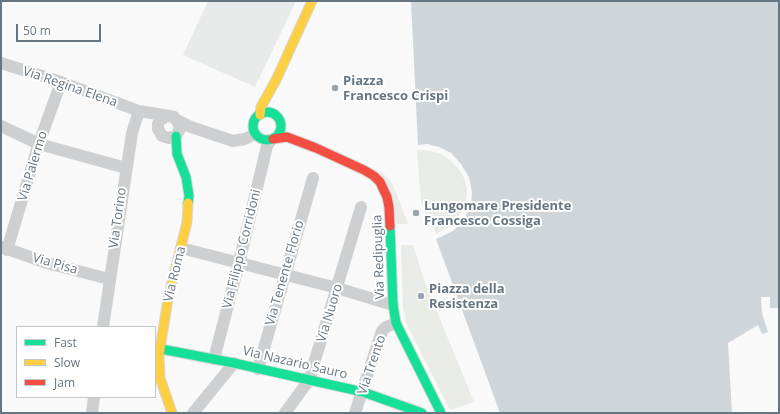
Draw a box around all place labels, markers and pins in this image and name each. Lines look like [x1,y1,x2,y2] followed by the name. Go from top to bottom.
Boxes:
[343,73,448,104] place label: Piazza Francesco Crispi
[330,83,340,93] marker: Piazza Francesco Crispi
[424,198,571,229] place label: Lungomare Presidente Francesco Cossiga
[411,208,421,218] marker: Lungomare Presidente Francesco Cossiga
[429,281,505,312] place label: Piazza della Resistenza
[416,291,426,301] marker: Piazza della Resistenza

